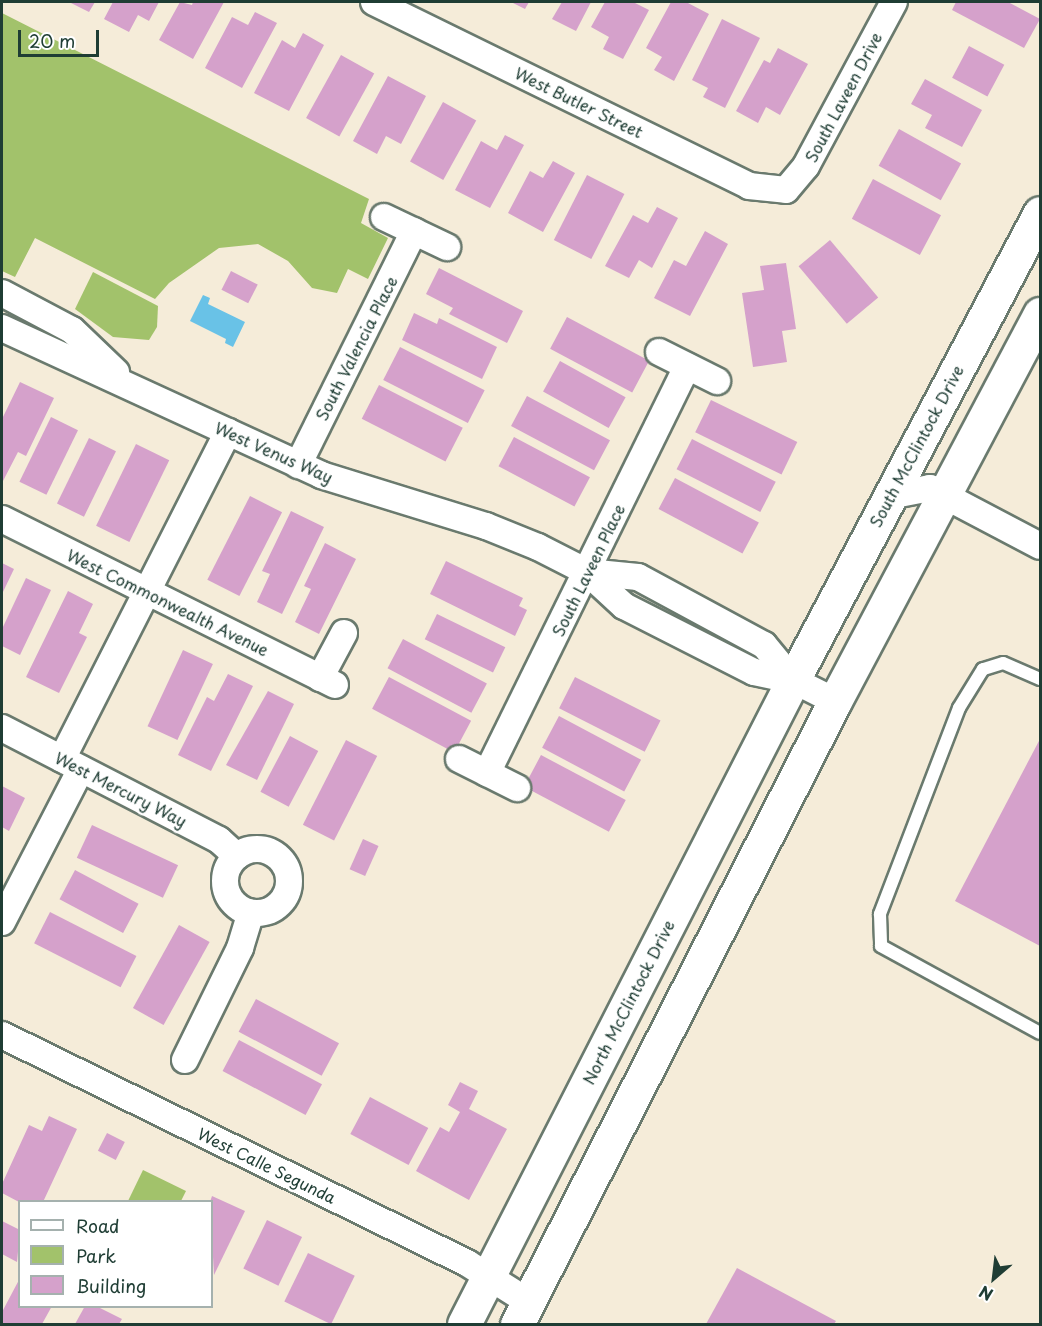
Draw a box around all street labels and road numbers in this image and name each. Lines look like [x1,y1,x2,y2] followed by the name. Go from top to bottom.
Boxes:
[800,27,886,167] street label: South Laveen Drive
[511,62,647,142] street label: West Butler Street
[311,273,401,423] street label: South Valencia Place
[865,361,967,531] street label: South McClintock Drive
[212,417,336,487] street label: West Venus Way
[547,499,629,641] street label: South Laveen Place
[64,544,272,660] street label: West Commonwealth Avenue
[51,747,191,831] street label: West Mercury Way
[578,916,678,1088] street label: North McClintock Drive
[194,1123,340,1207] street label: West Calle Segunda

